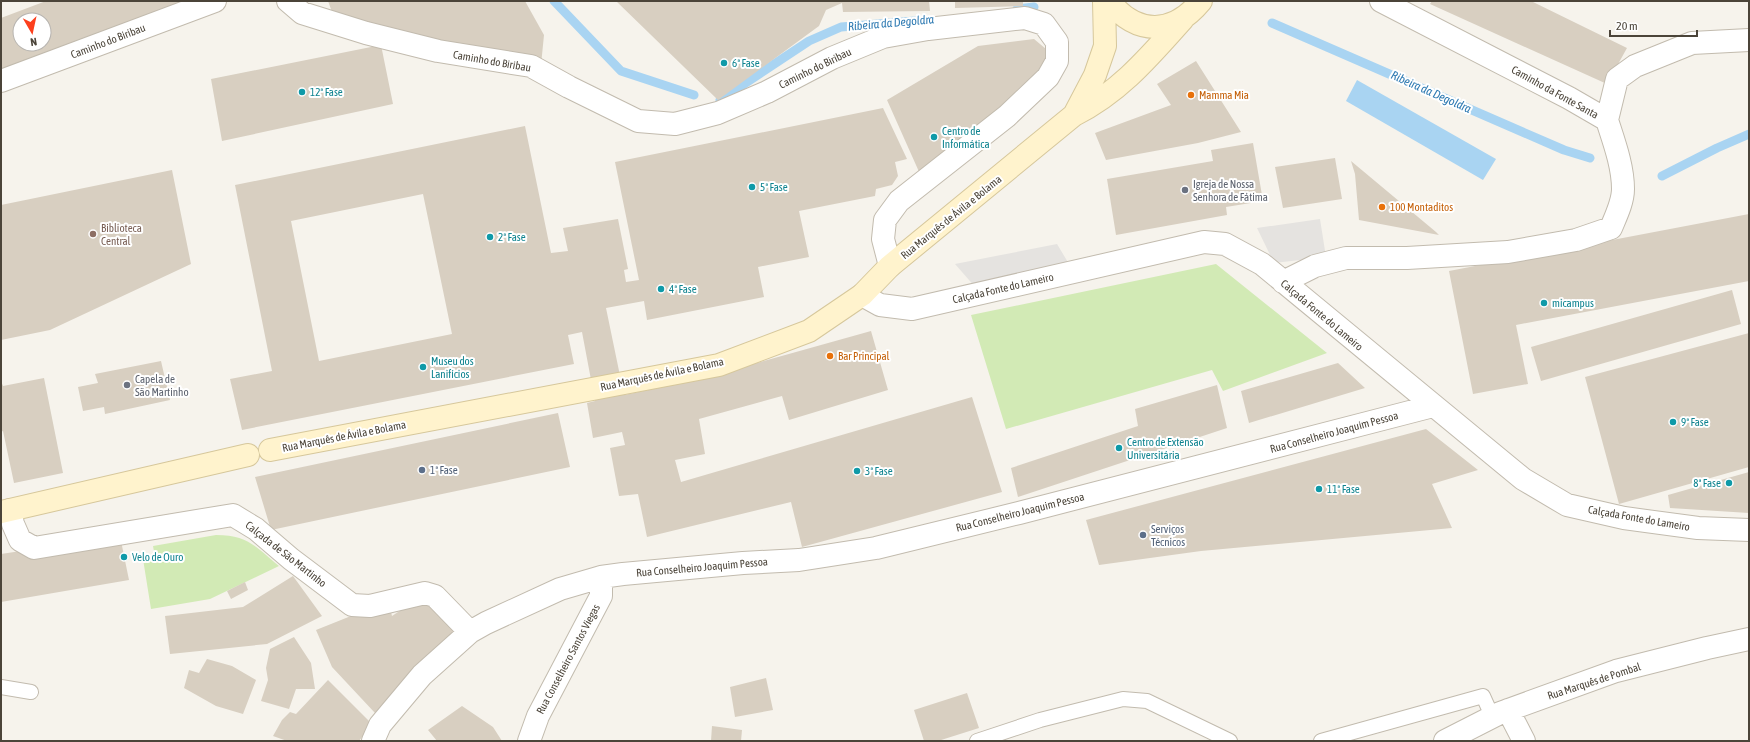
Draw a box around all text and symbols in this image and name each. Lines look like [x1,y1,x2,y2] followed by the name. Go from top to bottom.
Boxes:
[12,12,52,52] north arrow
[847,12,935,34] water label: Ribeira da Degoldra
[1610,12,1697,38] scale bar
[1616,19,1638,33] text: 20 m
[69,21,147,61] street label: Caminho do Biribau
[29,35,38,48] text: N
[777,45,853,91] street label: Caminho do Biribau
[452,48,532,74] street label: Caminho do Biribau
[732,57,760,69] place label: 6ª Fase
[719,58,729,68] marker: 6ª Fase
[1510,63,1600,121] street label: Caminho da Fonte Santa
[1389,68,1474,116] water label: Ribeira da Degoldra
[310,86,343,98] place label: 12ª Fase
[297,87,307,97] marker: 12ª Fase
[1199,89,1249,101] place label: Mamma Mia
[1186,90,1196,100] marker: Mamma Mia
[942,125,990,150] place label: Centro de Informática
[929,132,939,142] marker: Centro de Informática
[898,173,1004,261] street label: Rua Marquês de Ávila e Bolama
[1193,178,1268,203] place label: Igreja de Nossa Senhora de Fátima
[760,181,788,193] place label: 5ª Fase
[747,182,757,192] marker: 5ª Fase
[1180,185,1190,195] marker: Igreja de Nossa Senhora de Fátima
[1390,201,1453,213] place label: 100 Montaditos
[1377,202,1387,212] marker: 100 Montaditos
[101,222,142,247] place label: Biblioteca Central
[88,229,98,239] marker: Biblioteca Central
[498,231,526,243] place label: 2ª Fase
[485,232,495,242] marker: 2ª Fase
[951,271,1055,305] street label: Calçada Fonte do Lameiro
[1279,277,1365,353] street label: Calçada Fonte do Lameiro
[669,283,697,295] place label: 4ª Fase
[656,284,666,294] marker: 4ª Fase
[1552,297,1594,309] place label: micampus
[1539,298,1549,308] marker: micampus
[838,350,890,362] place label: Bar Principal
[825,351,835,361] marker: Bar Principal
[431,355,474,380] place label: Museu dos Lanifícios
[599,355,725,393] street label: Rua Marquês de Ávila e Bolama
[418,362,428,372] marker: Museu dos Lanifícios
[135,373,189,398] place label: Capela de São Martinho
[122,380,132,390] marker: Capela de São Martinho
[1269,409,1399,455] street label: Rua Conselheiro Joaquim Pessoa
[1681,416,1709,428] place label: 9ª Fase
[1668,417,1678,427] marker: 9ª Fase
[281,418,407,454] street label: Rua Marquês de Ávila e Bolama
[1127,436,1204,461] place label: Centro de Extensão Universitária
[1114,443,1124,453] marker: Centro de Extensão Universitária
[430,464,458,476] place label: 1ª Fase
[417,465,427,475] marker: 1ª Fase
[865,465,893,477] place label: 3ª Fase
[852,466,862,476] marker: 3ª Fase
[1693,477,1721,489] place label: 8ª Fase
[1724,478,1734,488] marker: 8ª Fase
[1327,483,1360,495] place label: 11ª Fase
[1314,484,1324,494] marker: 11ª Fase
[954,490,1086,534] street label: Rua Conselheiro Joaquim Pessoa
[1587,503,1691,533] street label: Calçada Fonte do Lameiro
[243,519,329,589] street label: Calçada de São Martinho
[1151,523,1185,548] place label: Serviços Técnicos
[1138,530,1148,540] marker: Serviços Técnicos
[132,551,183,563] place label: Velo de Ouro
[119,552,129,562] marker: Velo de Ouro
[636,555,768,579] street label: Rua Conselheiro Joaquim Pessoa
[534,602,602,716] street label: Rua Conselheiro Santos Viegas
[1546,660,1642,702] street label: Rua Marquês de Pombal

